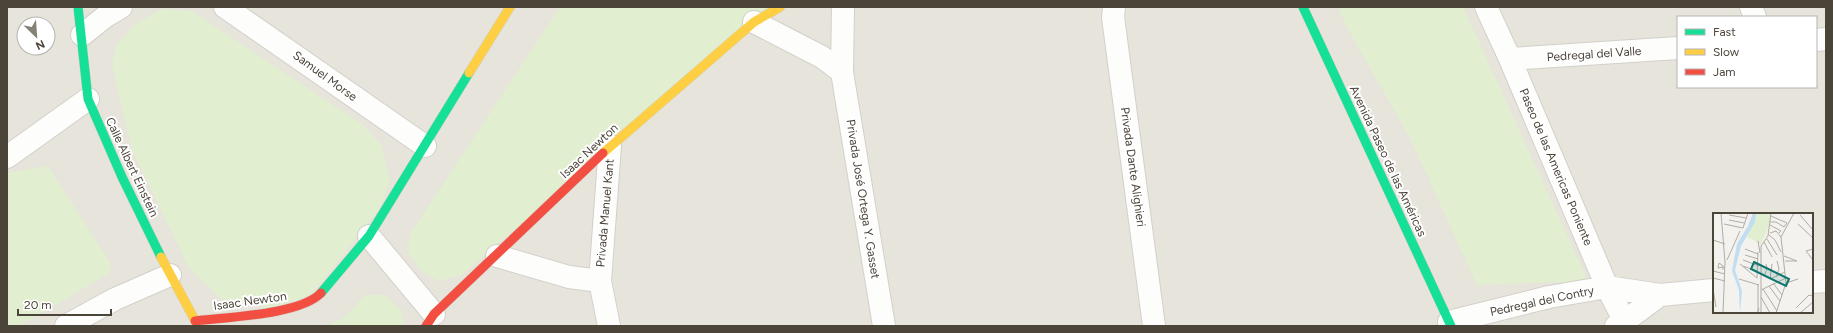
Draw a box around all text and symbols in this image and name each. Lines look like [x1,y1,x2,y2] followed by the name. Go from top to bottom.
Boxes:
[16,16,56,56] north arrow
[1677,16,1817,88] legend
[1713,25,1736,39] text: Fast
[33,37,47,52] text: N
[1546,44,1642,64] street label: Pedregal del Valle
[1713,45,1740,59] text: Slow
[290,48,360,104] street label: Samuel Morse
[1713,65,1736,79] text: Jam
[1347,83,1429,239] street label: Avenida Paseo de las Américas
[1516,86,1596,248] street label: Paseo de las Americas Poniente
[1118,106,1148,228] street label: Privada Dante Alighieri
[103,115,161,219] street label: Calle Albert Einstein
[843,118,883,280] street label: Privada José Ortega Y. Gasset
[557,121,621,181] street label: Isaac Newton
[593,158,617,268] street label: Privada Manuel Kant
[1713,213,1813,313] inset map
[1489,283,1596,319] street label: Pedregal del Contry
[212,289,288,313] street label: Isaac Newton
[18,291,111,317] scale bar
[24,298,52,312] text: 20 m

